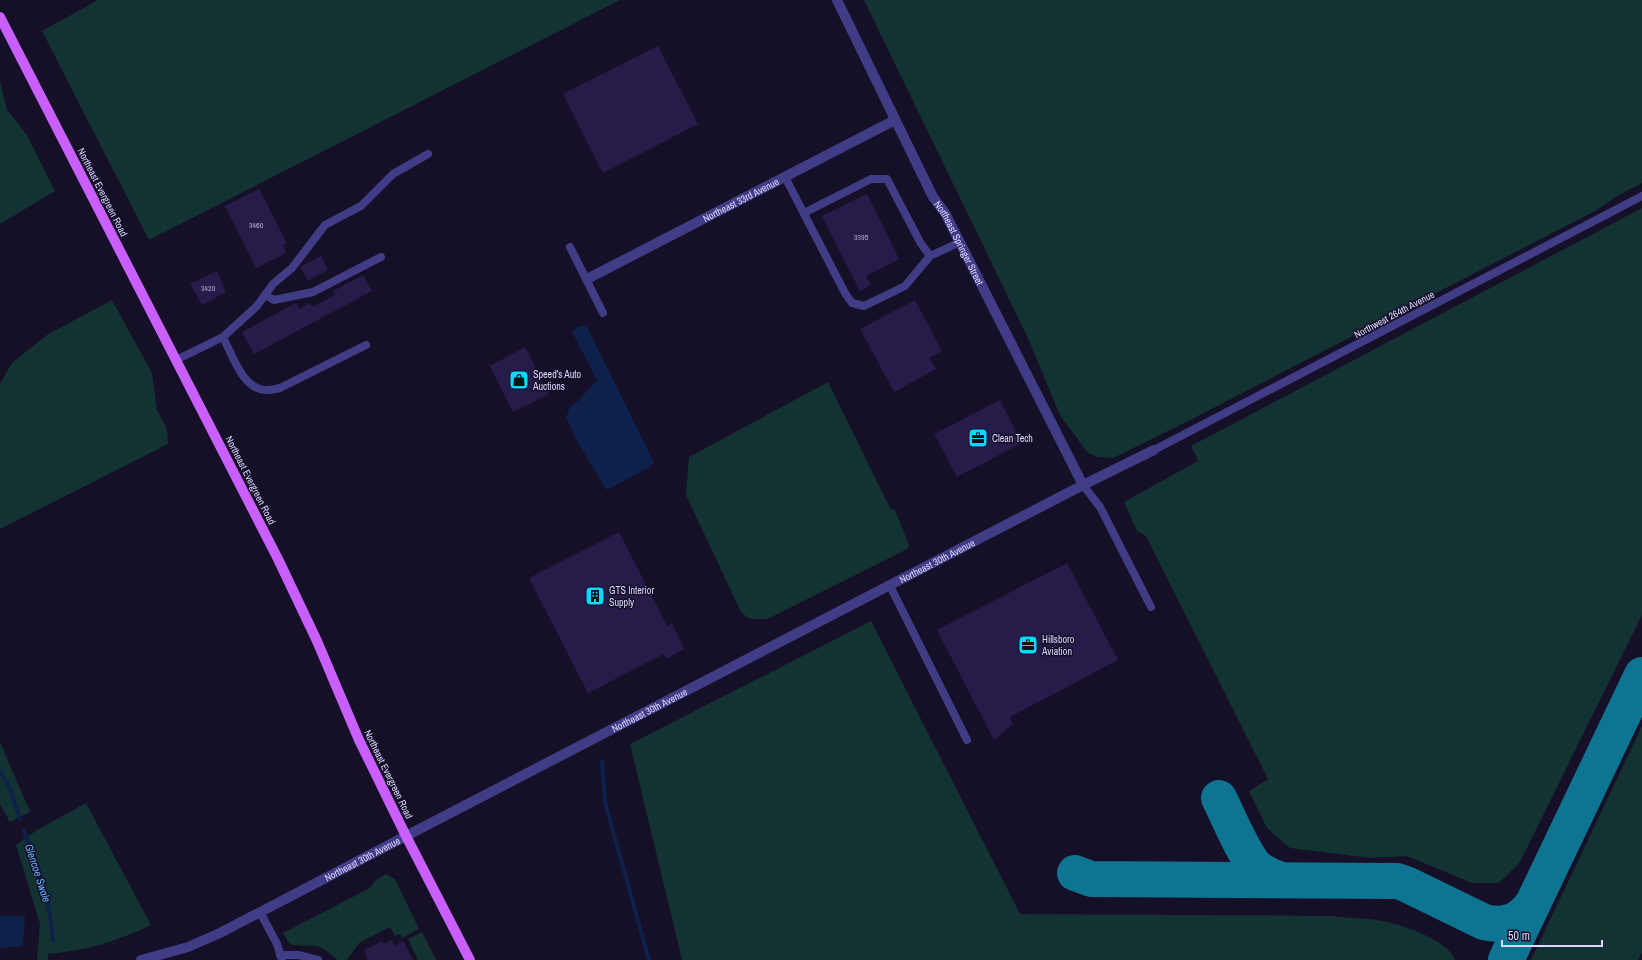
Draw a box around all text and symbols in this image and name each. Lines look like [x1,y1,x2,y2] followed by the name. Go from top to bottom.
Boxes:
[75,146,130,239] street label: Northeast Evergreen Road
[701,175,782,225] street label: Northeast 33rd Avenue
[931,198,987,288] street label: Northeast Springer Street
[249,220,264,230] house number: 3460
[854,232,869,242] house number: 3395
[201,283,216,293] house number: 3420
[1352,288,1437,341] street label: Northwest 264th Avenue
[532,368,582,393] place label: Speed's Auto Auctions
[508,369,530,391] shop icon: Speed's Auto Auctions
[967,427,989,449] office icon: Clean Tech
[992,432,1033,445] place label: Clean Tech
[223,434,278,527] street label: Northeast Evergreen Road
[897,536,978,586] street label: Northeast 30th Avenue
[609,584,654,609] place label: GTS Interior Supply
[584,585,606,607] building icon: GTS Interior Supply
[1041,633,1075,658] place label: Hillsboro Aviation
[1017,634,1039,656] office icon: Hillsboro Aviation
[609,685,690,735] street label: Northeast 30th Avenue
[361,728,416,821] street label: Northeast Evergreen Road
[322,834,403,884] street label: Northeast 30th Avenue
[22,842,54,904] water label: Glencoe Swale
[1502,922,1602,948] scale bar
[1508,928,1530,944] text: 50 m

